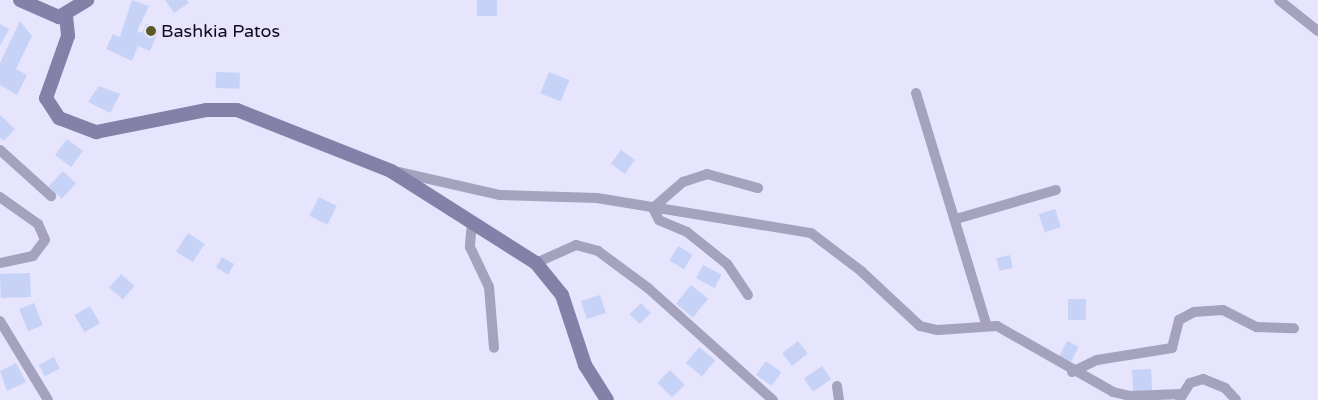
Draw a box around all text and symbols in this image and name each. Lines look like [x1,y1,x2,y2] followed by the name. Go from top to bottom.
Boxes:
[161,20,280,42] place label: Bashkia Patos
[145,25,157,37] marker: Bashkia Patos

